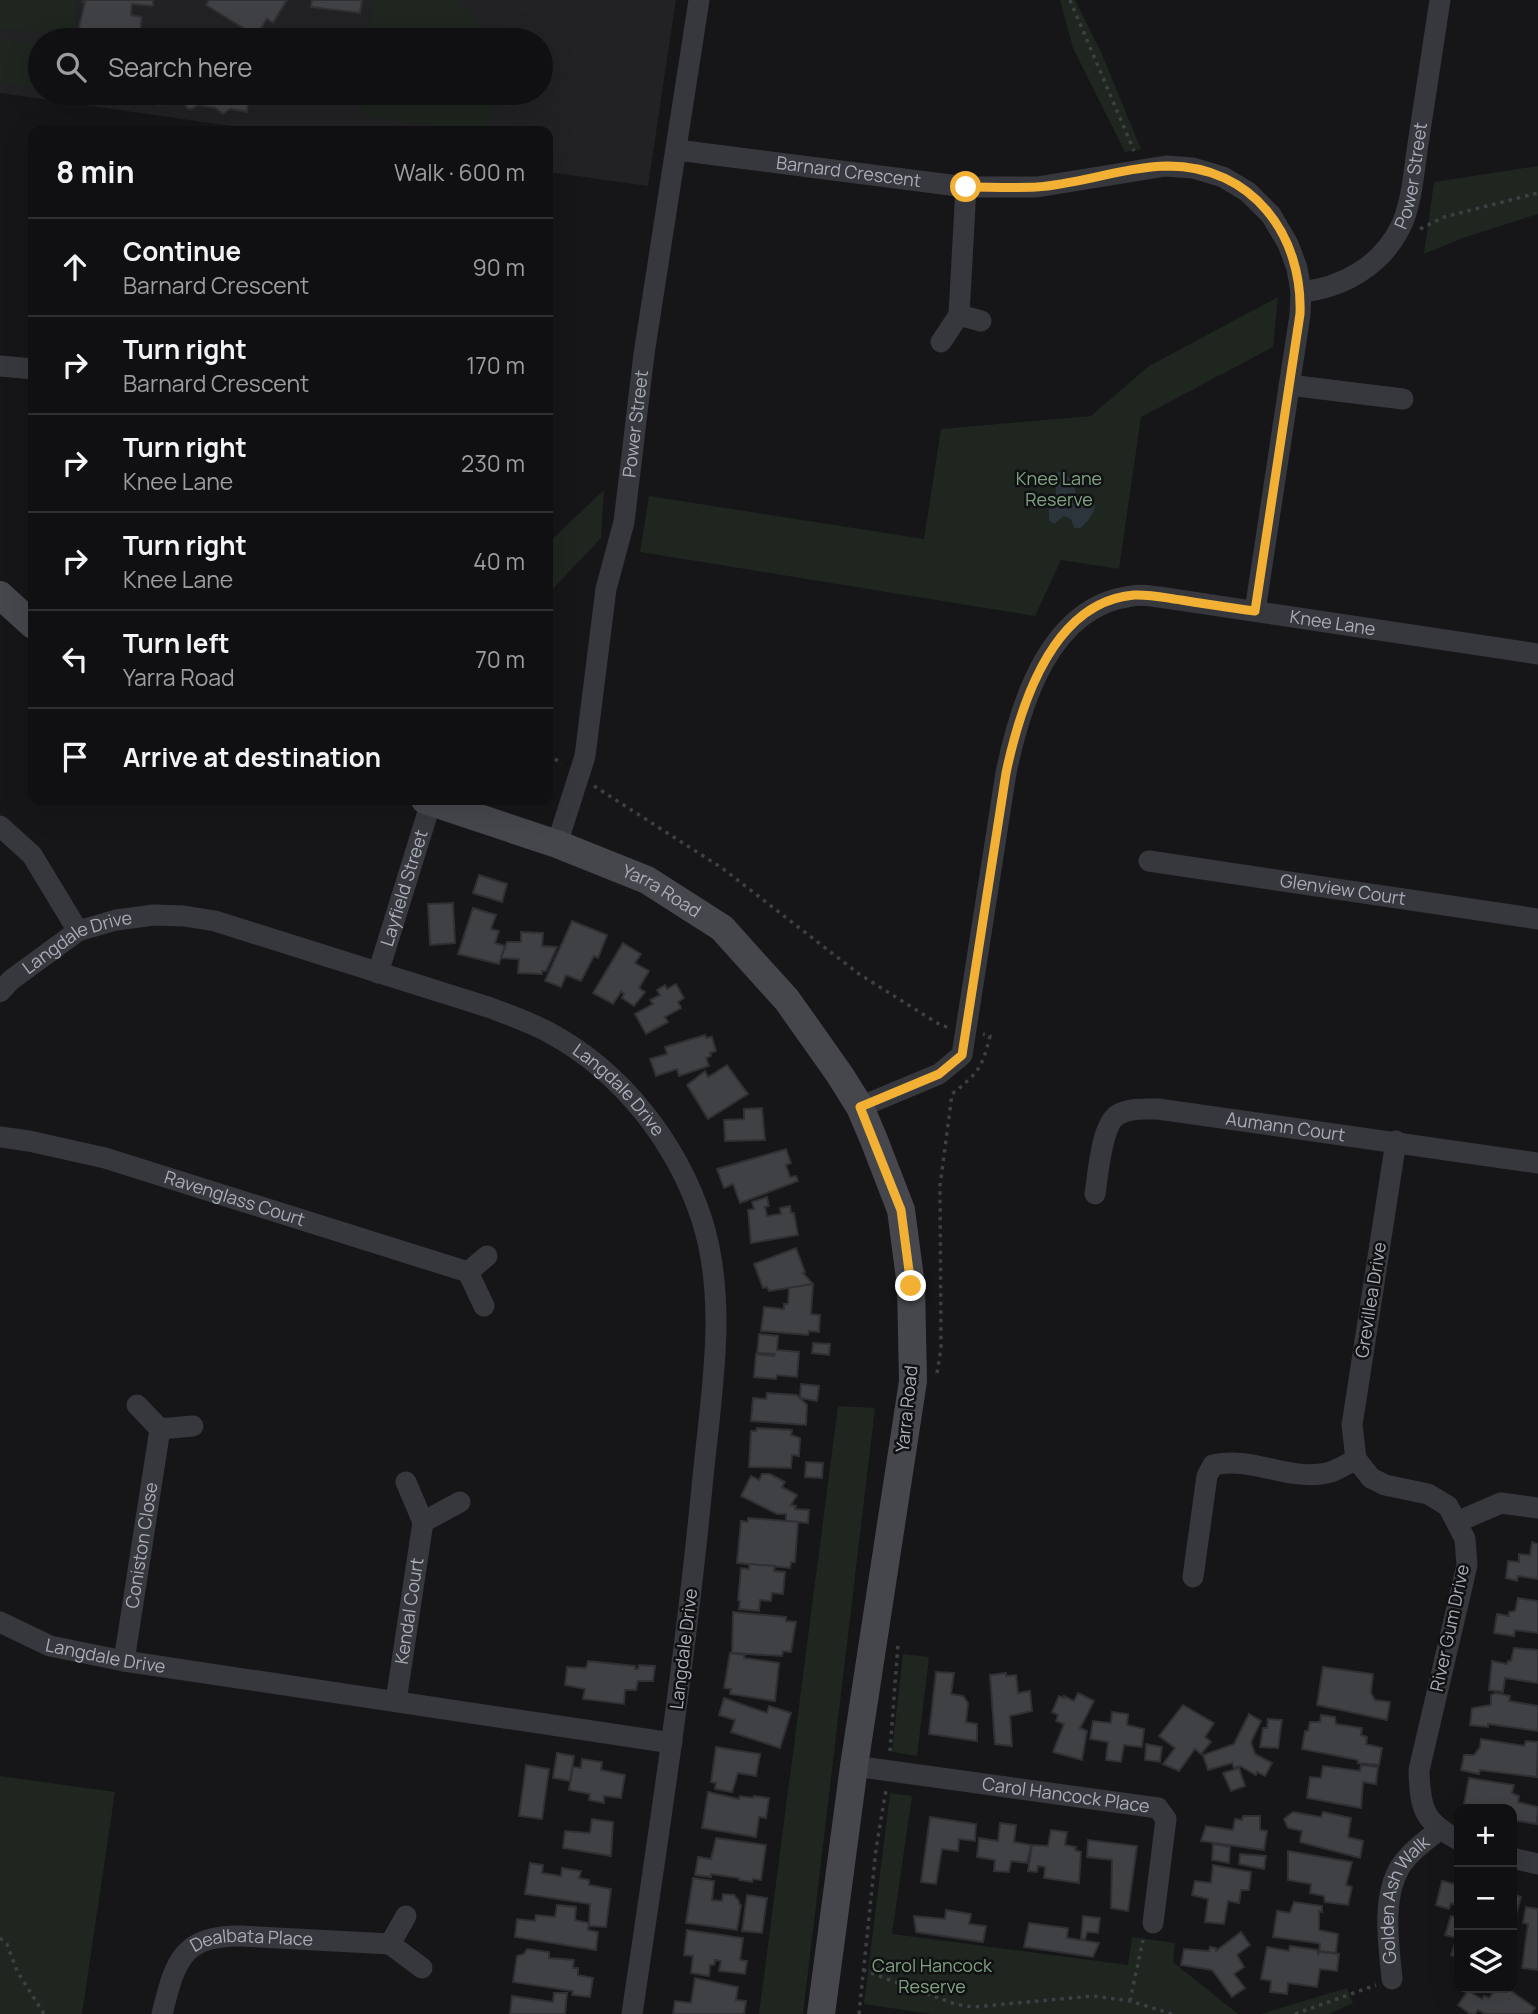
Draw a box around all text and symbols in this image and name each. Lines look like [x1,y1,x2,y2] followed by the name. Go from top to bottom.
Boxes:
[28,28,553,105] search box
[52,48,90,86] icon: search
[108,49,253,85] text: Search here
[1388,120,1432,233] street label: Power Street
[775,150,923,192] street label: Barnard Crescent
[56,151,135,192] text: 8 min
[394,156,525,188] text: Walk · 600 m
[950,171,981,202] route start
[123,233,241,269] text: Continue
[56,248,94,286] icon: ahead
[473,251,525,283] text: 90 m
[123,269,309,301] text: Barnard Crescent
[123,331,247,367] text: Turn right
[56,346,94,384] icon: right
[466,349,525,381] text: 170 m
[123,367,309,399] text: Barnard Crescent
[616,369,653,479] street label: Power Street
[123,429,247,465] text: Turn right
[56,444,94,482] icon: right
[461,447,525,479] text: 230 m
[123,465,233,497] text: Knee Lane
[1016,466,1102,511] park label: Knee Lane Reserve
[123,527,247,563] text: Turn right
[56,542,94,580] icon: right
[473,545,525,577] text: 40 m
[123,563,233,595] text: Knee Lane
[1288,604,1377,640] street label: Knee Lane
[123,625,230,661] text: Turn left
[56,640,94,678] icon: left
[475,643,525,675] text: 70 m
[123,661,235,693] text: Yarra Road
[56,738,94,776] icon: arrive
[123,739,381,775] text: Arrive at destination
[374,826,433,949] street label: Layfield Street
[619,858,706,923] street label: Yarra Road
[1279,868,1407,910] street label: Glenview Court
[17,905,133,979] street label: Langdale Drive
[568,1037,671,1141] street label: Langdale Drive
[1224,1106,1347,1146] street label: Aumann Court
[162,1164,308,1231] street label: Ravenglass Court
[1349,1240,1391,1359] street label: Grevillea Drive
[895,1270,926,1301] route end
[890,1364,923,1454] street label: Yarra Road
[119,1480,163,1610] street label: Coniston Close
[389,1556,428,1666] street label: Kendal Court
[1424,1562,1474,1694] street label: River Gum Drive
[664,1587,702,1711] street label: Langdale Drive
[44,1632,167,1678] street label: Langdale Drive
[981,1771,1151,1818] street label: Carol Hancock Place
[1454,1804,1517,1993] map controls
[1454,1804,1517,1867] button: +
[1375,1829,1435,1965] street label: Golden Ash Walk
[1454,1867,1517,1930] button: −
[185,1923,314,1957] street label: Dealbata Place
[1454,1930,1517,1993] button: layers
[872,1953,993,1998] park label: Carol Hancock Reserve

